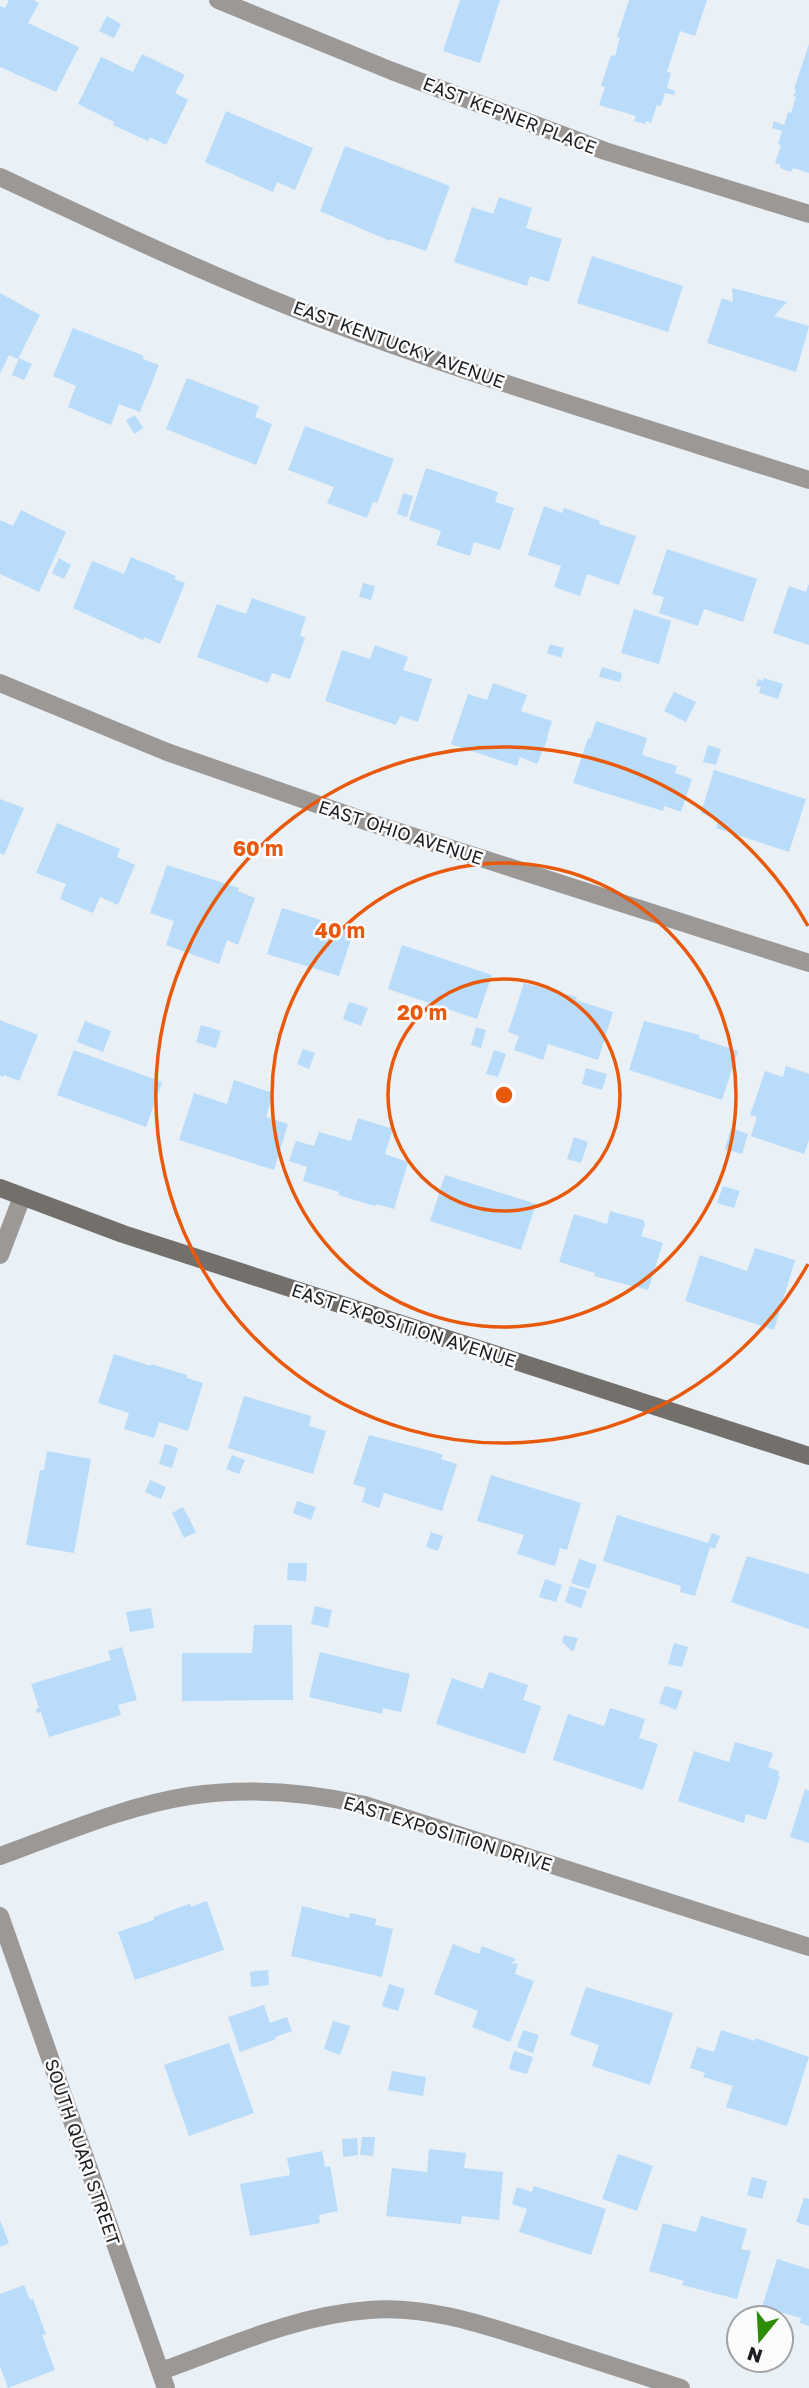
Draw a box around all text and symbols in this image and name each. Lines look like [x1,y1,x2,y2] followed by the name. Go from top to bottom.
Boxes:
[420,72,600,158] street label: EAST KEPNER PLACE
[290,295,508,393] street label: EAST KENTUCKY AVENUE
[316,795,486,869] street label: EAST OHIO AVENUE
[233,835,283,861] text: 60 m
[315,917,365,943] text: 40 m
[397,999,447,1025] text: 20 m
[492,1083,516,1107] centre of rings
[289,1278,519,1372] street label: EAST EXPOSITION AVENUE
[341,1791,555,1875] street label: EAST EXPOSITION DRIVE
[41,2056,125,2248] street label: SOUTH QUARI STREET
[725,2304,795,2374] north arrow
[744,2342,765,2369] text: N

